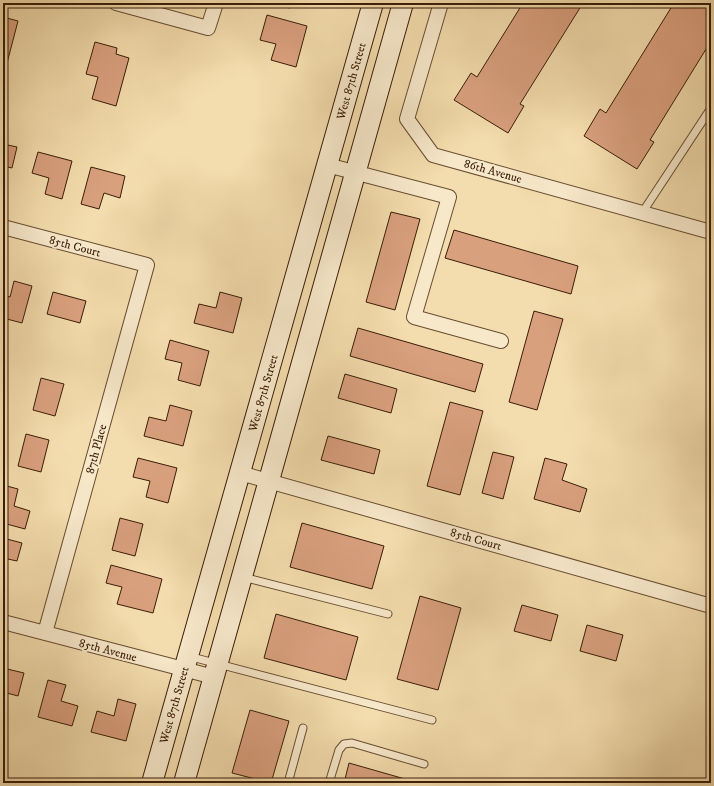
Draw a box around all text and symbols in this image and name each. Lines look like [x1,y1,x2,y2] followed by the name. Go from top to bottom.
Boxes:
[333,41,370,122] street label: West 87th Street
[462,156,524,187] street label: 86th Avenue
[48,232,102,261] street label: 85th Court
[245,353,282,434] street label: West 87th Street
[83,423,110,476] street label: 87th Place
[449,525,503,554] street label: 85th Court
[77,636,138,665] street label: 85th Avenue
[156,665,193,746] street label: West 87th Street

